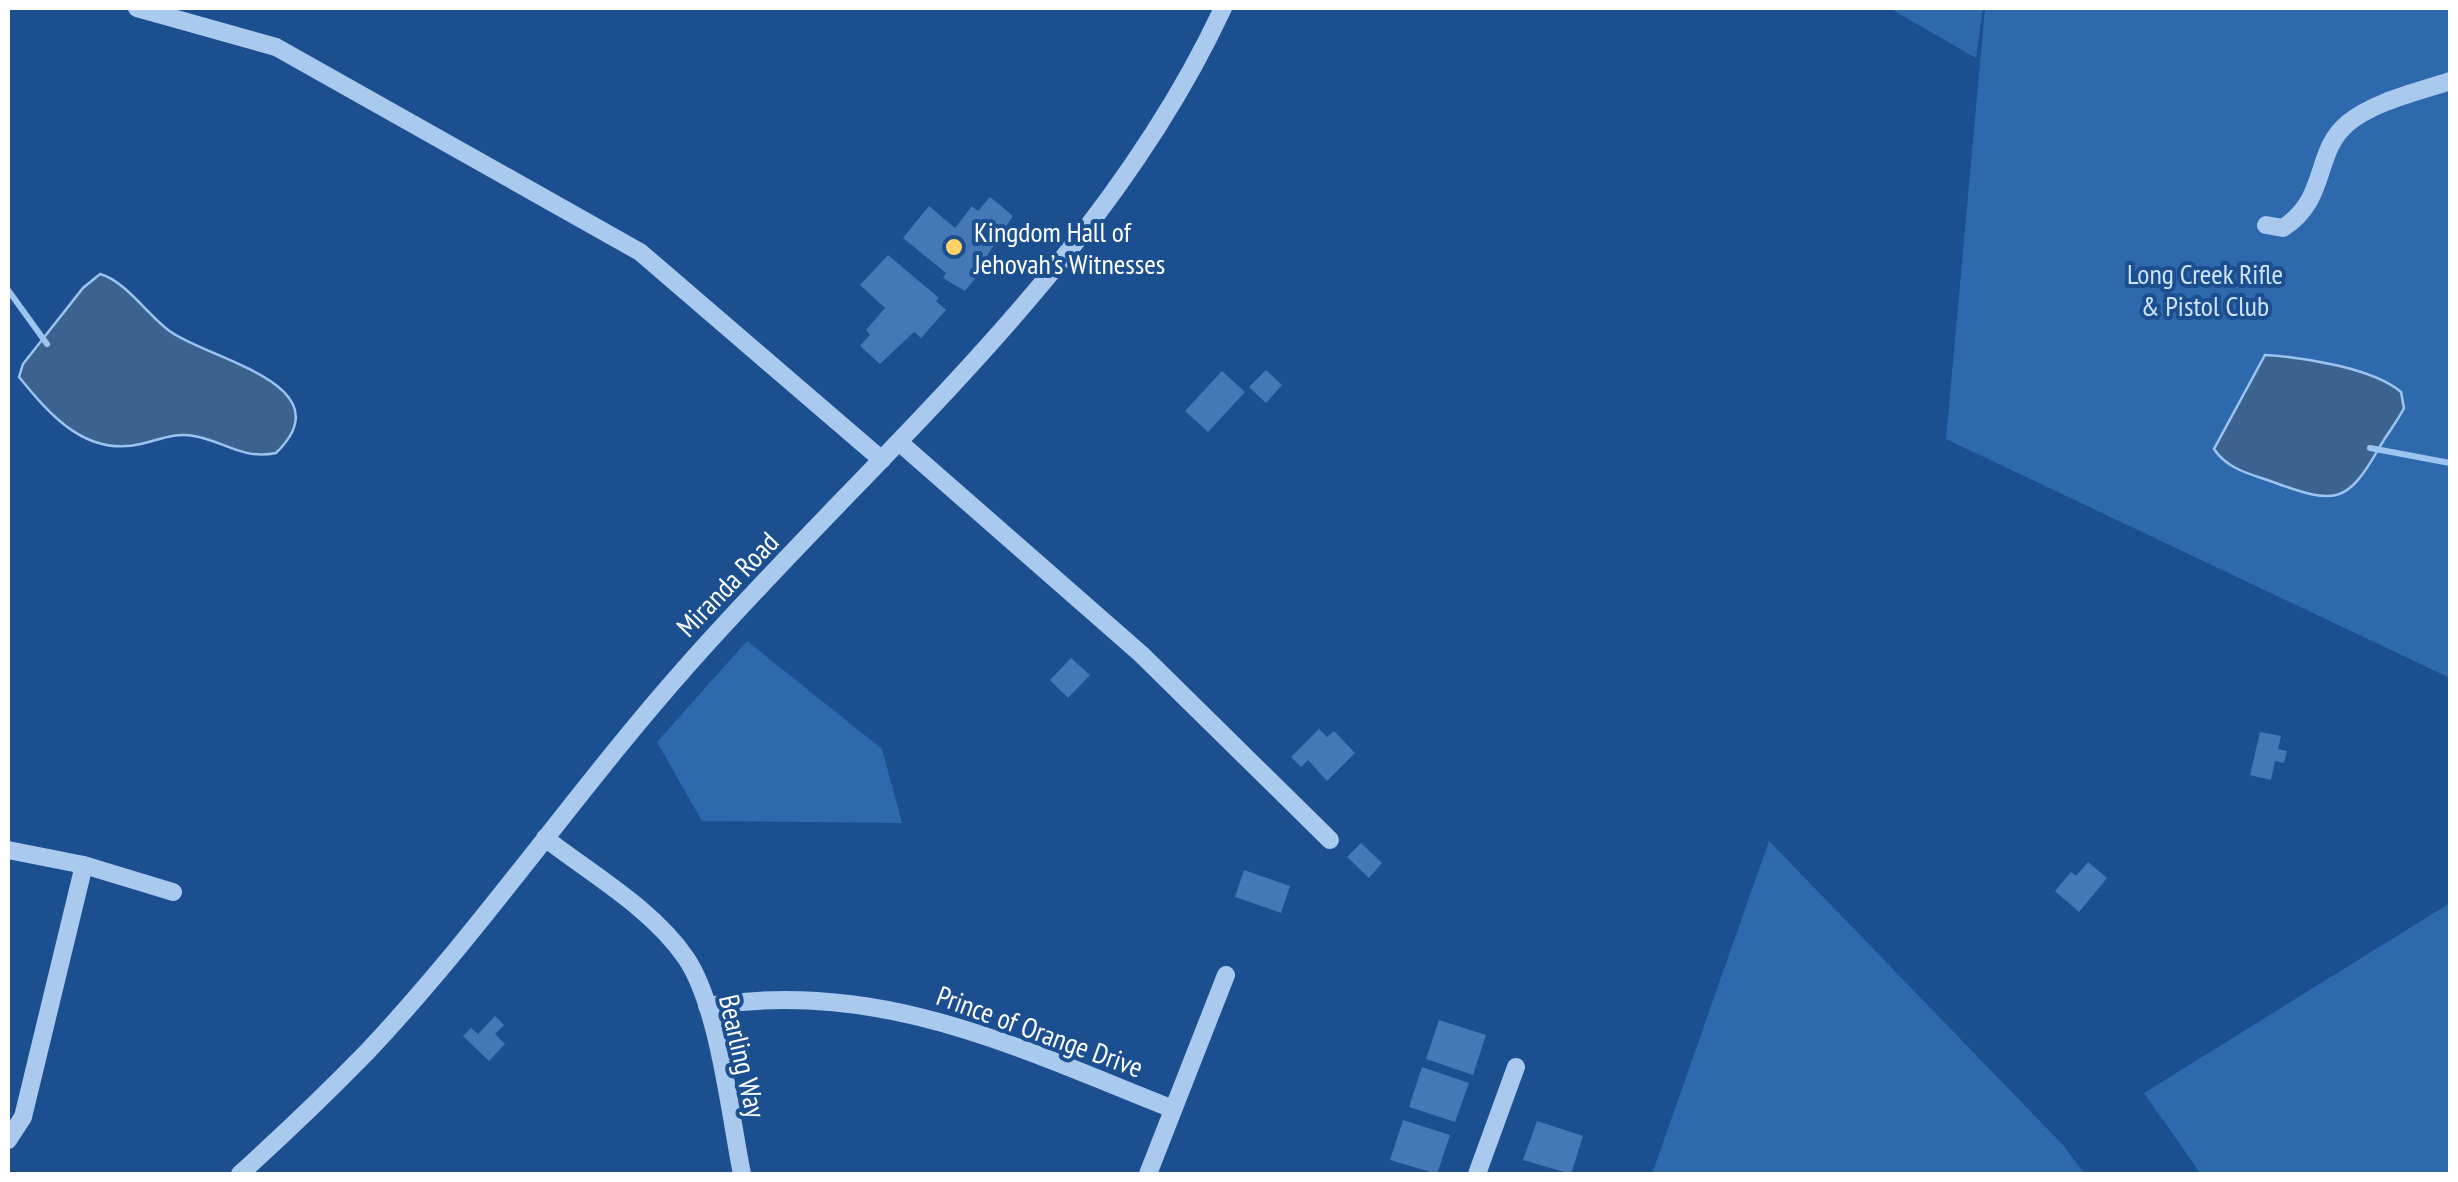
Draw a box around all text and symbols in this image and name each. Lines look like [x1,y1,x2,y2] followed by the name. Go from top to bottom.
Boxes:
[973,213,1165,282] place label: Kingdom Hall of Jehovah’s Witnesses
[943,236,965,258] marker: Kingdom Hall of Jehovah’s Witnesses
[2127,255,2283,324] park label: Long Creek Rifle & Pistol Club
[668,524,786,644] street label: Miranda Road
[932,977,1148,1085] street label: Prince of Orange Drive
[711,991,775,1122] street label: Bearling Way

